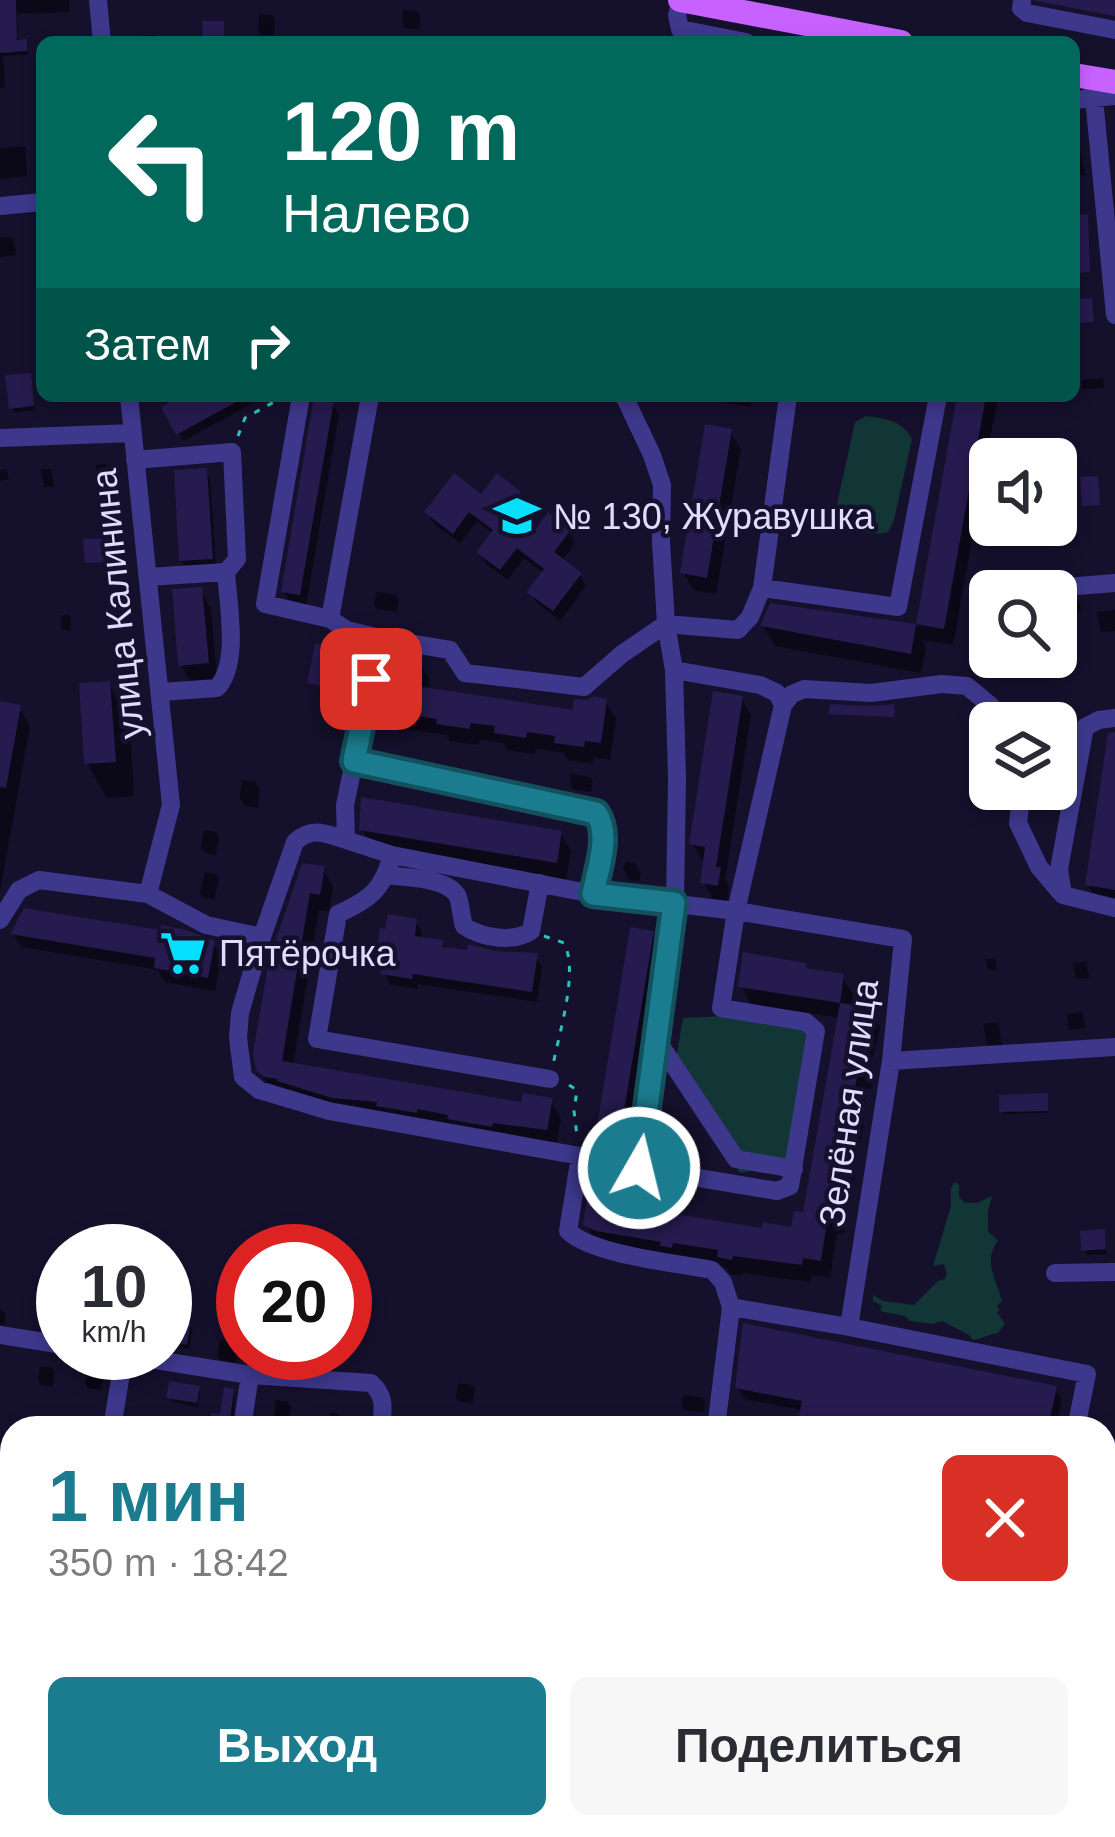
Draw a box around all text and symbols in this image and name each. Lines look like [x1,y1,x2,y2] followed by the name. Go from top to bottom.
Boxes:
[84,84,240,240] icon: left
[282,84,520,178] text: 120 m
[282,183,471,243] text: Налево
[235,312,301,378] icon: right
[84,319,211,370] text: Затем
[969,438,1077,810] map controls
[969,438,1077,546] button: sound
[83,466,152,741] street label: улица Калинина
[492,491,542,541] school or university icon: № 130, Журавушка
[553,496,875,537] place label: № 130, Журавушка
[969,570,1077,678] button: search
[320,628,422,730] pin
[338,646,404,712] icon: arrive
[969,702,1077,810] button: layers
[158,928,208,978] supermarket icon: Пятёрочка
[219,933,396,974] place label: Пятёрочка
[811,975,886,1230] street label: Зелёная улица
[576,1105,702,1231] position arrow
[216,1224,372,1380] speed limit sign: 20
[81,1253,147,1320] text: 10
[81,1315,147,1348] text: km/h
[942,1455,1068,1581] button: close
[48,1456,249,1536] text: 1 мин
[48,1541,289,1584] text: 350 m · 18:42
[48,1677,546,1815] button: Выход
[570,1677,1068,1815] button: Поделиться

